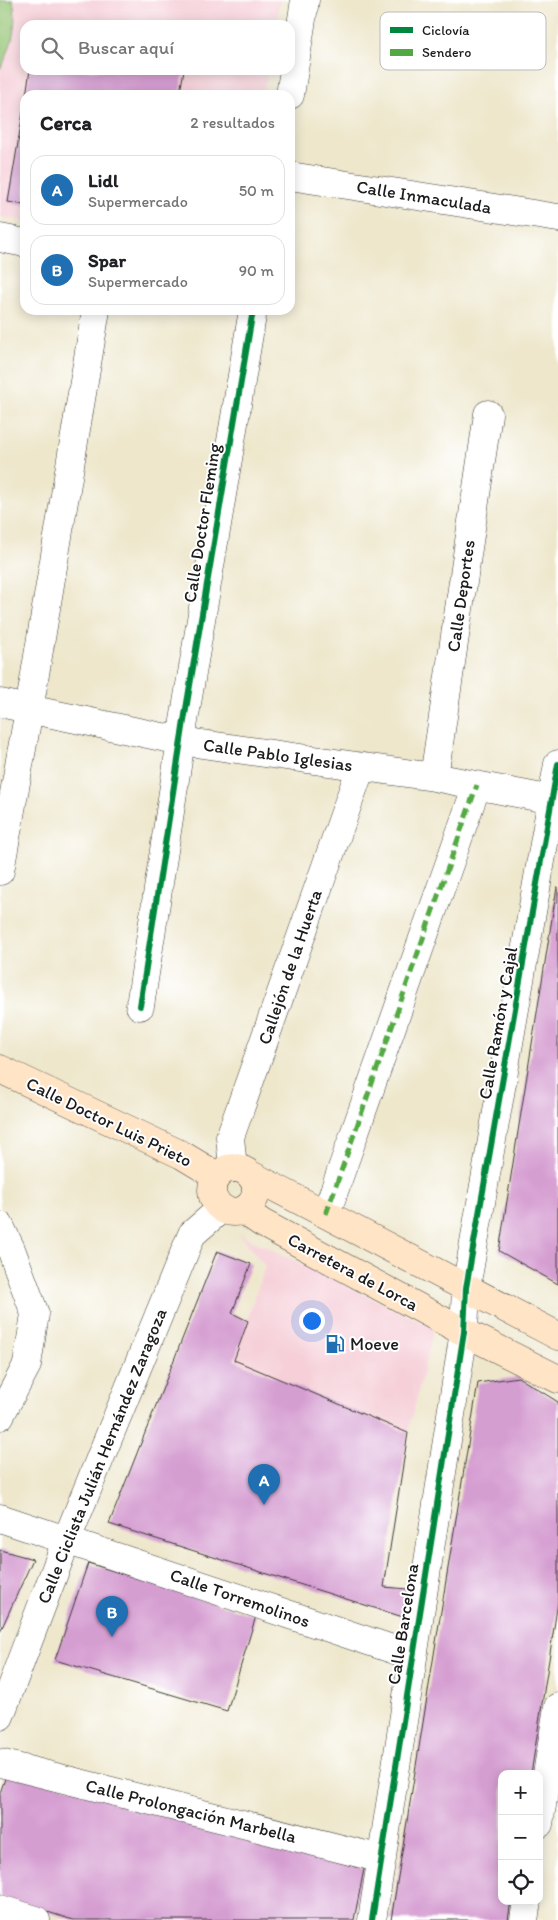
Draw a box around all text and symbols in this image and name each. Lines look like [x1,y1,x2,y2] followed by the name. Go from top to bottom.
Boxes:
[380,12,546,70] legend
[20,20,295,75] search box
[422,22,470,39] text: Ciclovía
[38,34,66,62] icon: search
[78,36,174,59] text: Buscar aquí
[422,44,471,61] text: Sendero
[40,110,92,135] text: Cerca
[190,113,275,132] text: 2 resultados
[88,169,118,192] text: Lidl
[355,175,494,219] street label: Calle Inmaculada
[52,181,62,200] text: A
[239,181,274,200] text: 50 m
[88,192,188,211] text: Supermercado
[88,249,126,272] text: Spar
[52,261,62,280] text: B
[239,261,274,280] text: 90 m
[88,272,188,291] text: Supermercado
[179,441,226,604] street label: Calle Doctor Fleming
[442,538,480,654] street label: Calle Deportes
[202,734,354,776] street label: Calle Pablo Iglesias
[253,886,327,1047] street label: Callejón de la Huerta
[474,945,522,1101] street label: Calle Ramón y Cajal
[23,1072,195,1172] street label: Calle Doctor Luis Prieto
[284,1228,423,1316] street label: Carretera de Lorca
[32,1304,172,1607] street label: Calle Ciclista Julián Hernández Zaragoza
[299,1308,325,1334] your location
[324,1333,346,1355] fuel station icon: Moeve
[350,1333,399,1355] place label: Moeve
[248,1464,280,1505] pin: A
[383,1561,424,1686] street label: Calle Barcelona
[167,1564,313,1632] street label: Calle Torremolinos
[96,1596,128,1637] pin: B
[498,1770,543,1905] map controls
[498,1770,543,1815] button: +
[83,1774,299,1848] street label: Calle Prolongación Marbella
[498,1815,543,1860] button: −
[498,1860,543,1905] button: locate

